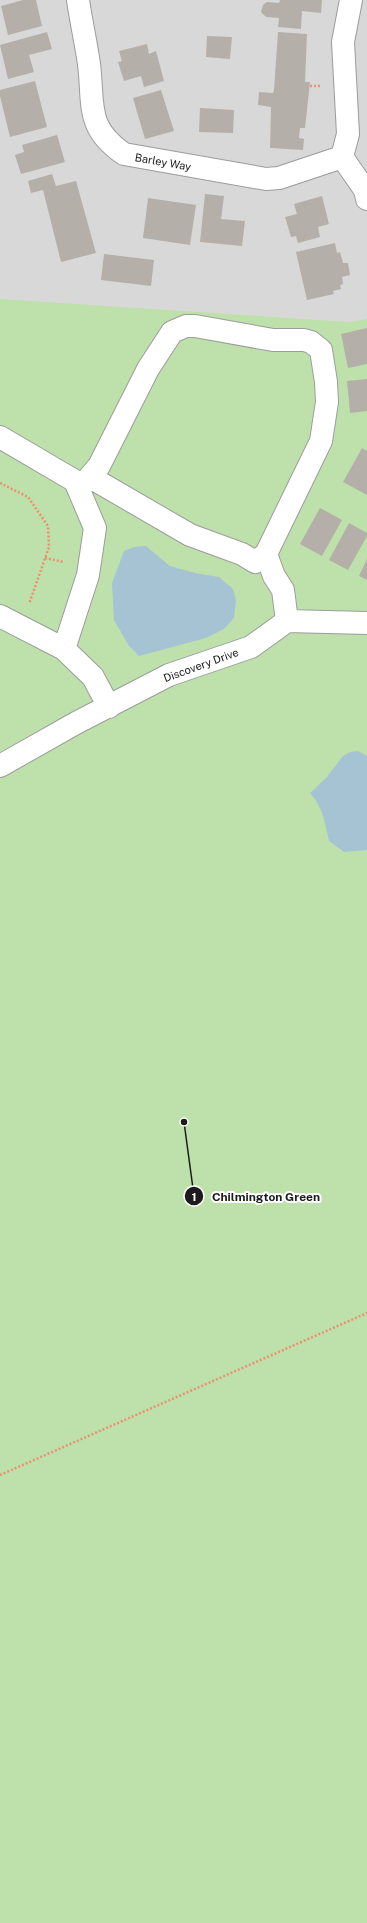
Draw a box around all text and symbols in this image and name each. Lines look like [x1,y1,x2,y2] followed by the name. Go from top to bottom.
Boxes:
[134,151,192,173] street label: Barley Way
[162,646,240,684] street label: Discovery Drive
[184,1184,328,1208] callout: Chilmington Green
[191,1190,197,1204] text: 1
[212,1190,320,1204] text: Chilmington Green

